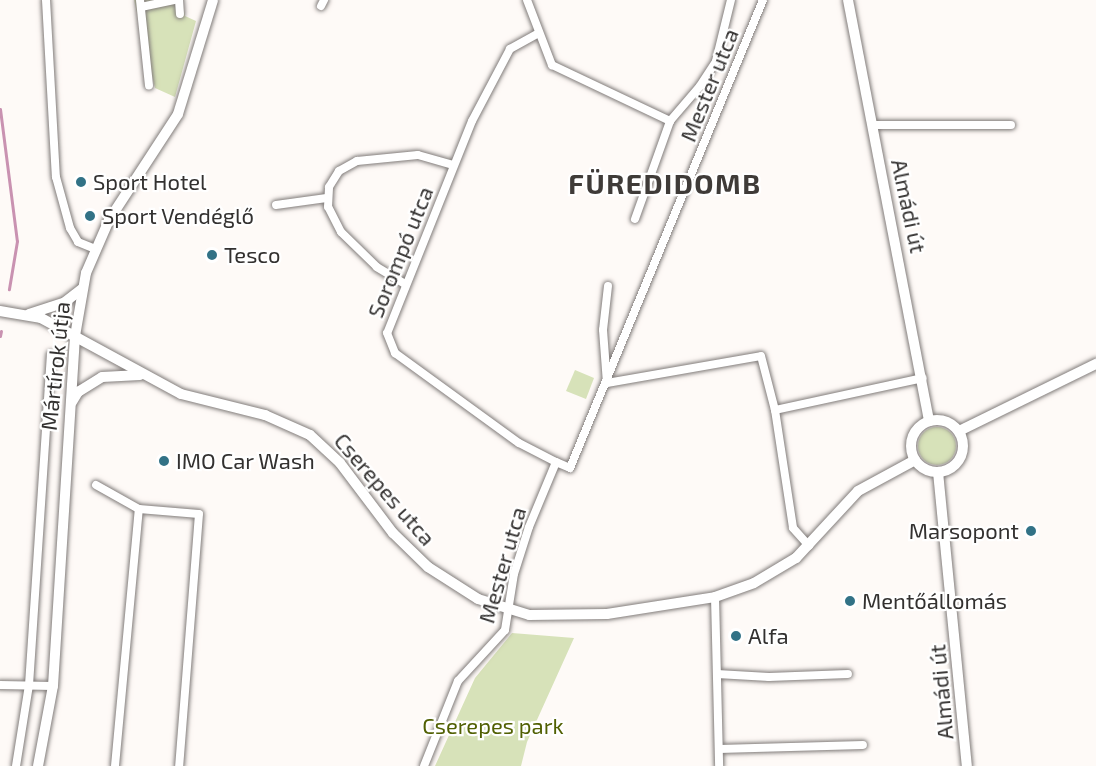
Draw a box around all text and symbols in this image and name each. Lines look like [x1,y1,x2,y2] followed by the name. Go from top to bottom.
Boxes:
[674,24,744,146] street label: Mester utca
[886,157,932,255] street label: Almádi út
[568,166,762,200] district label: FÜREDIDOMB
[93,169,207,195] place label: Sport Hotel
[74,175,88,189] marker: Sport Hotel
[362,183,438,321] street label: Sorompó utca
[102,203,255,229] place label: Sport Vendéglő
[83,209,97,223] marker: Sport Vendéglő
[224,242,280,268] place label: Tesco
[205,248,219,262] marker: Tesco
[35,300,75,432] street label: Mártírok útja
[329,427,441,551] street label: Cserepes utca
[176,448,316,474] place label: IMO Car Wash
[157,454,171,468] marker: IMO Car Wash
[473,504,531,626] street label: Mester utca
[909,518,1019,544] place label: Marsopont
[1024,524,1038,538] marker: Marsopont
[862,588,1007,614] place label: Mentőállomás
[843,594,857,608] marker: Mentőállomás
[748,623,789,649] place label: Alfa
[729,629,743,643] marker: Alfa
[924,643,958,741] street label: Almádi út
[422,713,564,739] park label: Cserepes park

